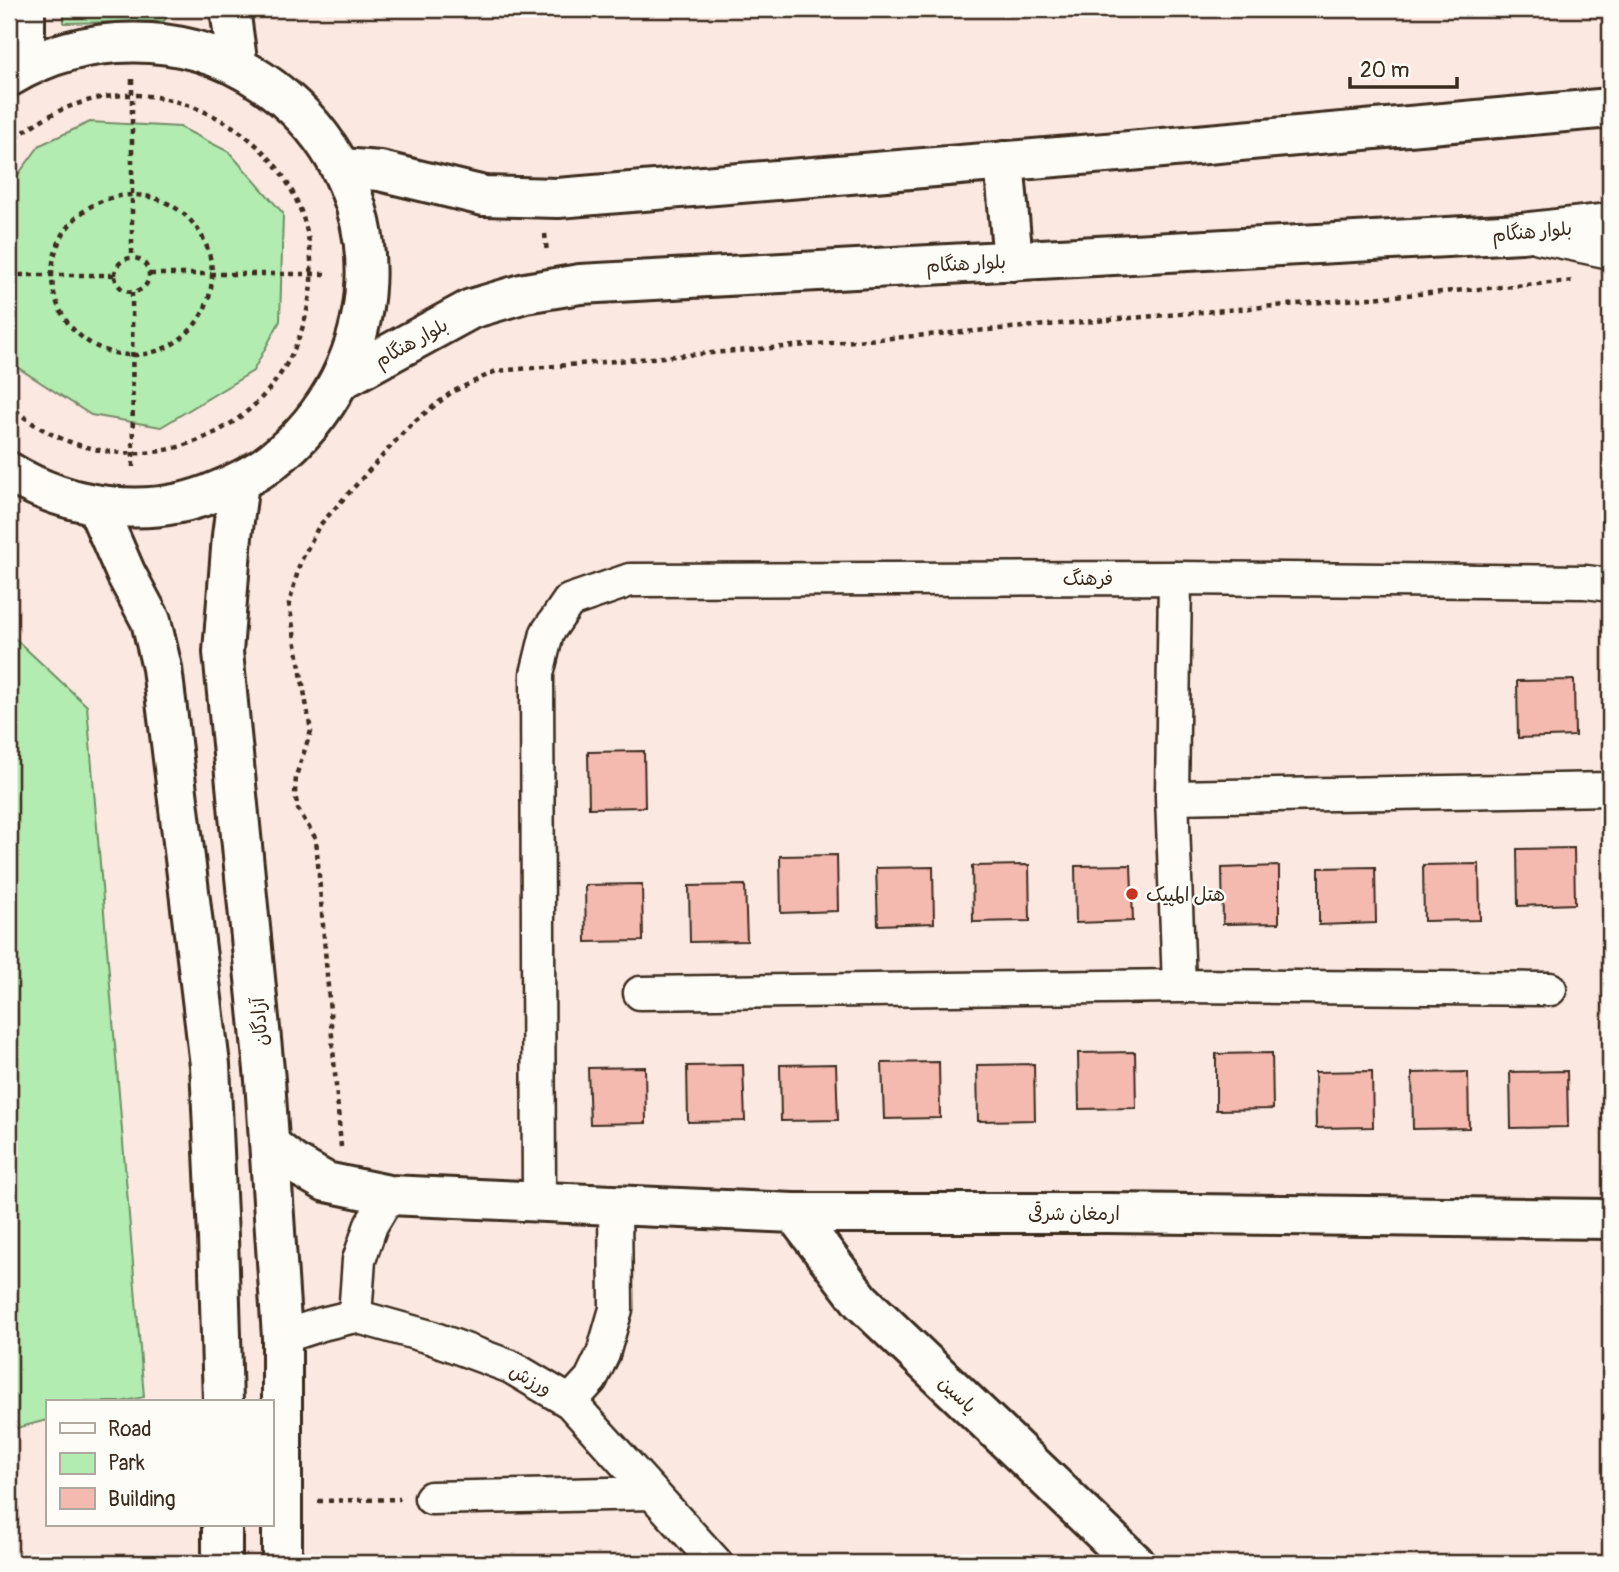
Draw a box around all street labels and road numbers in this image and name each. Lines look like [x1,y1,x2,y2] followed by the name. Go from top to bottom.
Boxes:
[1491,217,1573,249] street label: بلوار هنگام
[926,250,1007,280] street label: بلوار هنگام
[371,313,453,374] street label: بلوار هنگام
[1063,567,1113,591] street label: فرهنگ
[246,995,274,1047] street label: آزادگان
[1028,1201,1120,1226] street label: ارمغان شرقی
[505,1359,556,1401] street label: ورزش
[933,1371,981,1419] street label: یاسین

